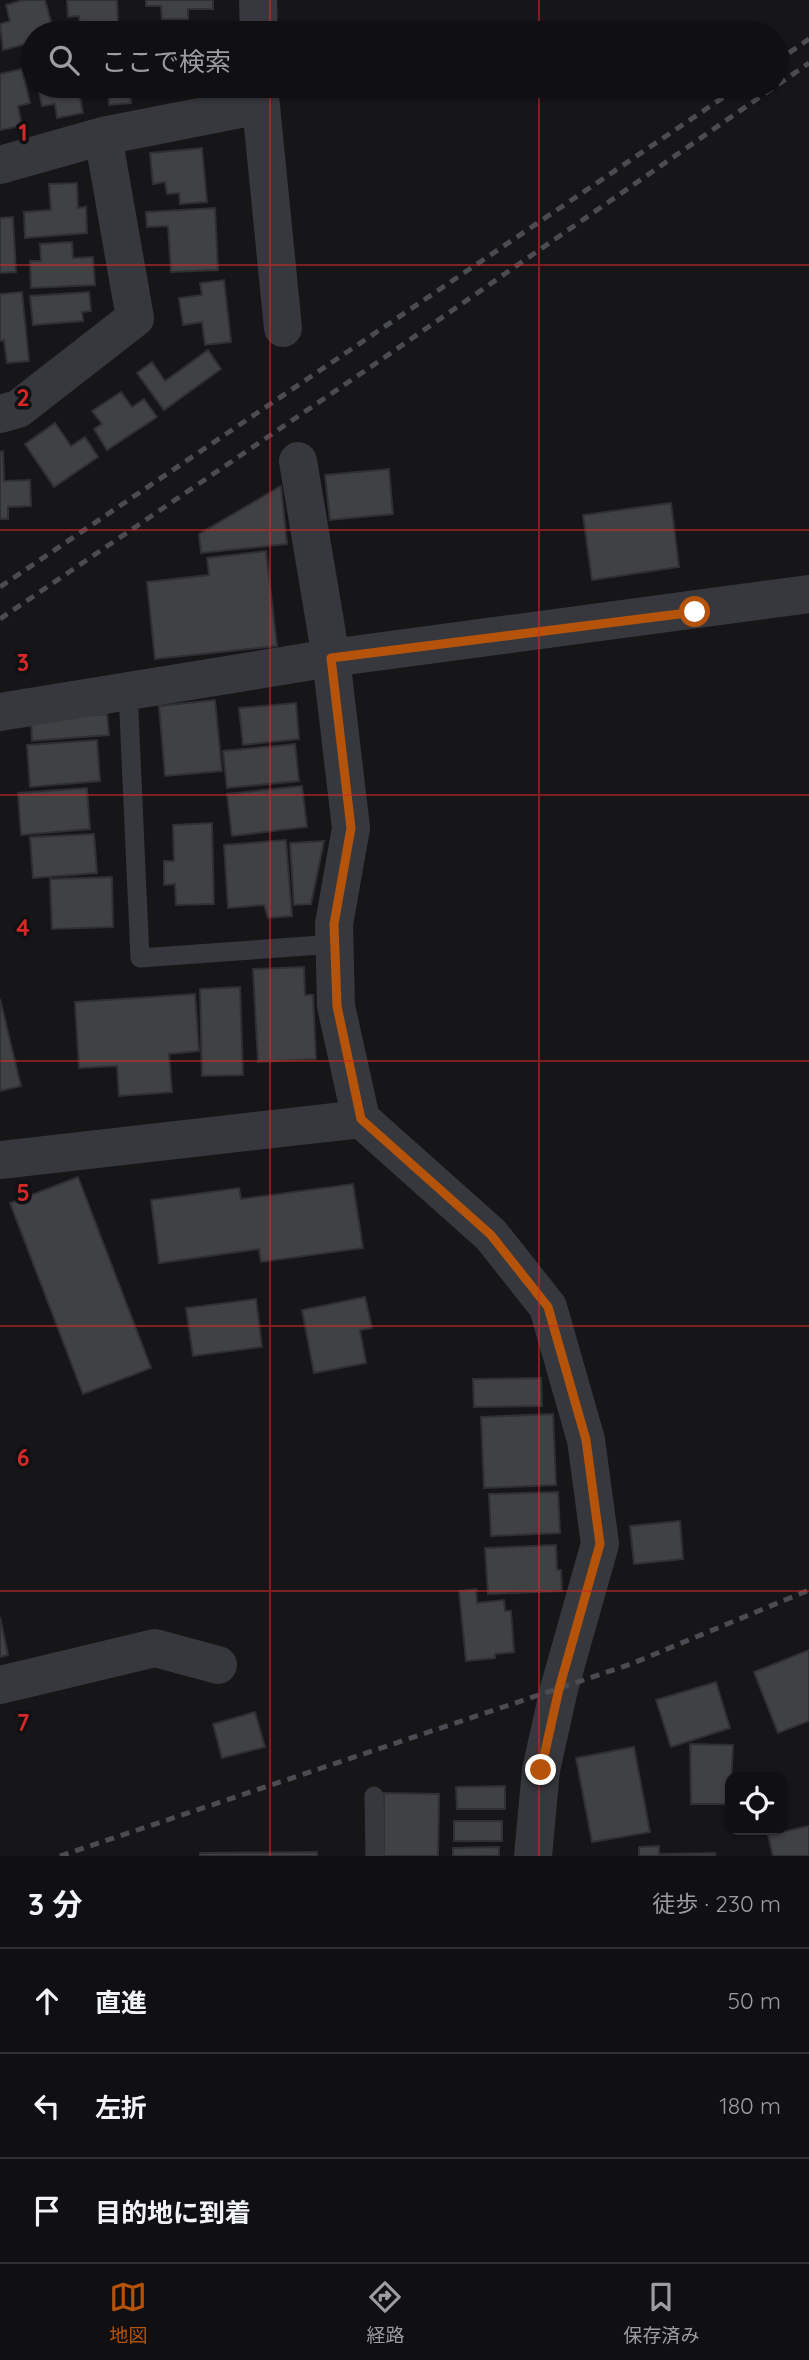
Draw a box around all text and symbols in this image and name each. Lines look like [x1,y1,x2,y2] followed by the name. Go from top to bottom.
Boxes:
[21,21,788,98] search box
[45,41,83,79] icon: search
[101,45,231,78] text: ここで検索
[19,118,27,147] text: 1
[16,383,30,412] text: 2
[679,596,710,627] route start
[17,648,29,677] text: 3
[16,913,30,942] text: 4
[16,1178,30,1207] text: 5
[17,1443,29,1472] text: 6
[17,1708,30,1737] text: 7
[525,1754,556,1785] route end
[725,1772,788,1835] map controls
[725,1772,788,1835] button: locate
[28,1885,83,1923] text: 3 分
[652,1889,781,1918] text: 徒歩 · 230 m
[28,1982,66,2020] icon: ahead
[95,1986,147,2019] text: 直進
[728,1986,781,2015] text: 50 m
[28,2087,66,2125] icon: left
[95,2091,147,2124] text: 左折
[719,2091,781,2120] text: 180 m
[28,2192,66,2230] icon: arrive
[95,2196,251,2229] text: 目的地に到着
[109,2278,148,2347] tab: 地図
[366,2278,405,2347] tab: 経路
[623,2278,700,2347] tab: 保存済み

